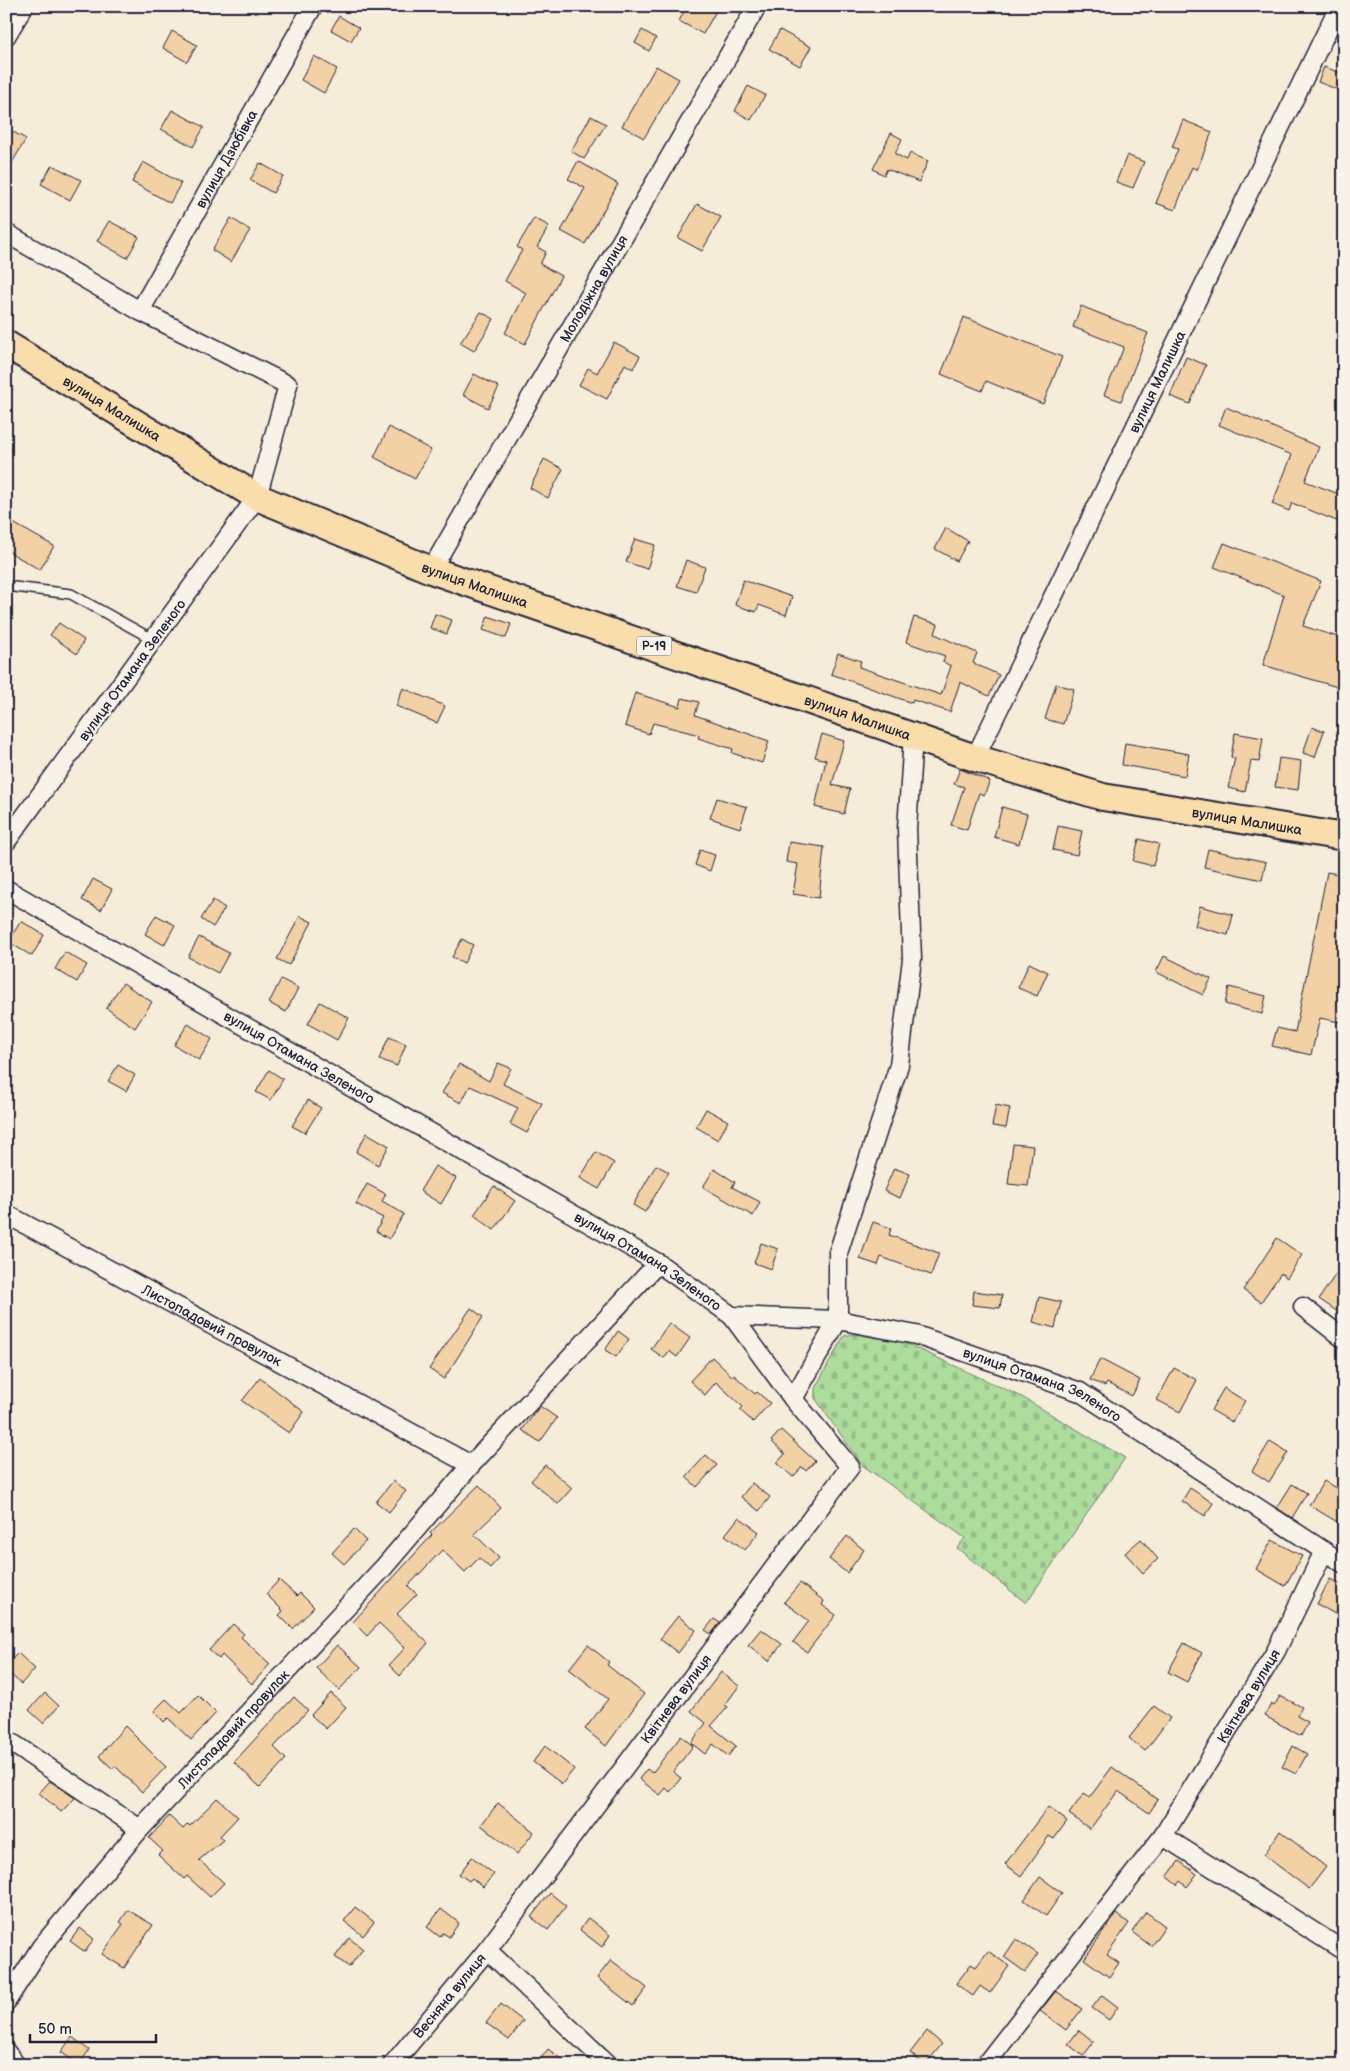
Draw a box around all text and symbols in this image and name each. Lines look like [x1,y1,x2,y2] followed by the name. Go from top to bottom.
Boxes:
[192,106,262,211] street label: вулиця Дзюбівка
[556,232,632,346] street label: Молодіжна вулиця
[1126,327,1190,436] street label: вулиця Малишка
[60,373,164,446] street label: вулиця Малишка
[419,559,531,612] street label: вулиця Малишка
[75,596,189,744] street label: вулиця Отамана Зеленого
[636,636,672,656] road number: Р-19
[802,692,914,744] street label: вулиця Малишка
[1191,804,1304,839] street label: вулиця Малишка
[221,1008,377,1108] street label: вулиця Отамана Зеленого
[571,1209,724,1314] street label: вулиця Отамана Зеленого
[138,1281,285,1370] street label: Листопадовий провулок
[961,1344,1124,1426] street label: вулиця Отамана Зеленого
[1214,1646,1284,1746] street label: Квітнева вулиця
[637,1651,715,1747] street label: Квітнева вулиця
[173,1666,293,1793] street label: Листопадовий провулок
[410,1950,490,2042] street label: Весняна вулиця
[30,2011,156,2043] scale bar
[38,2020,72,2039] text: 50 m

